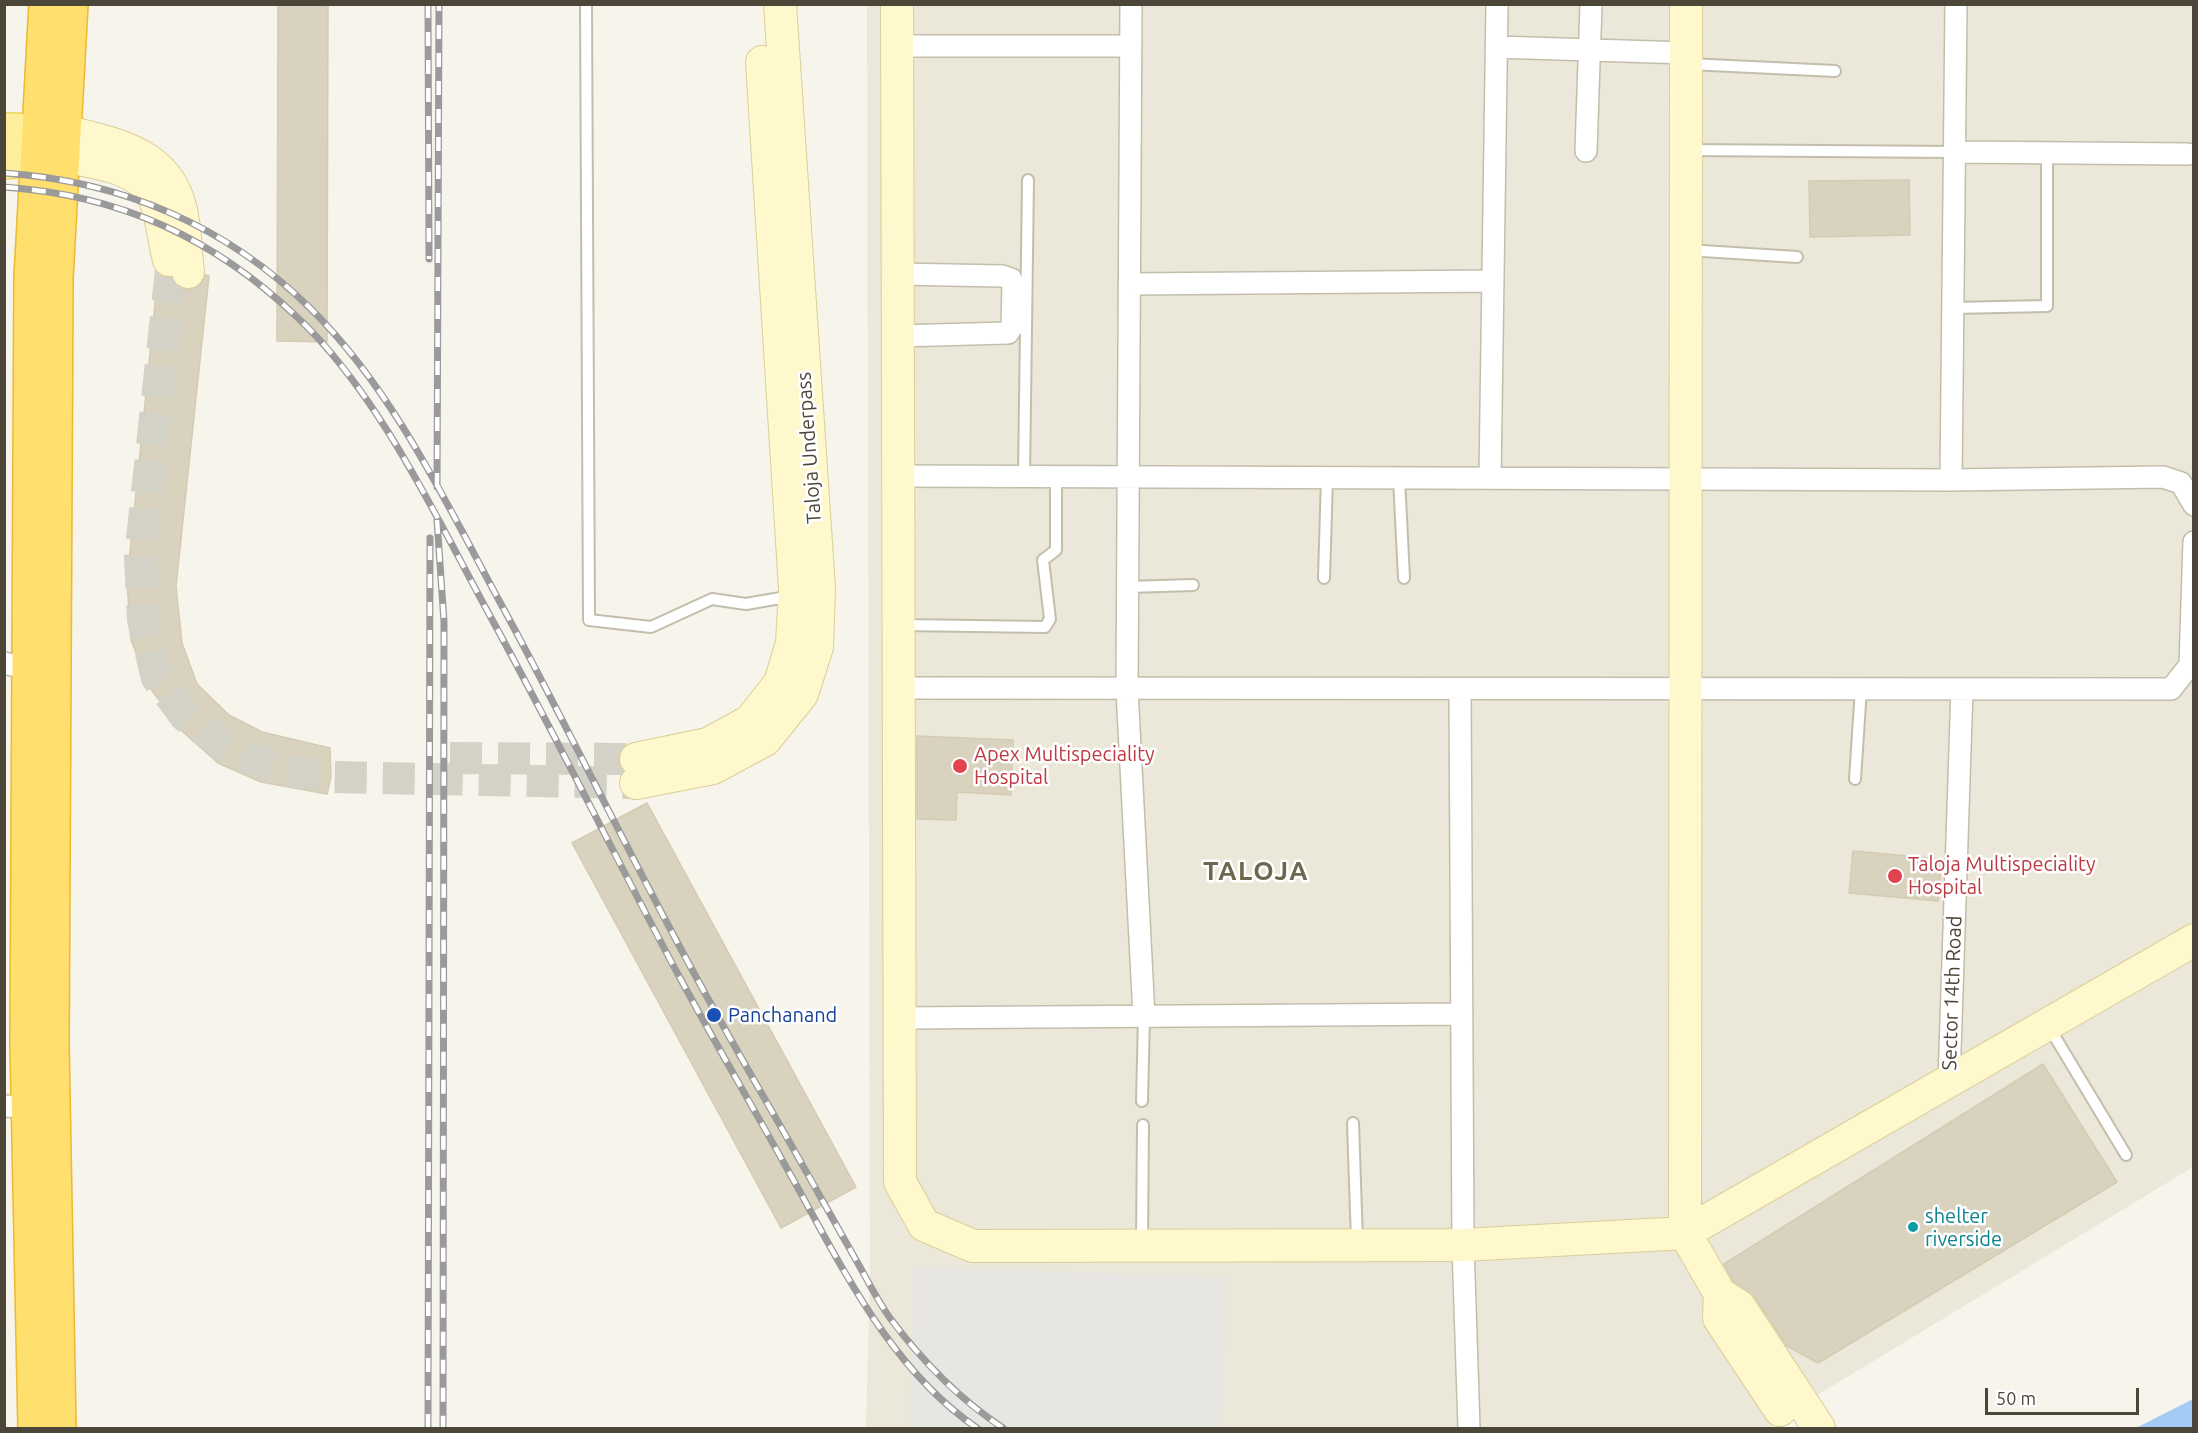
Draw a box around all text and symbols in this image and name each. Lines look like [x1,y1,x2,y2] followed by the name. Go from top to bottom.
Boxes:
[792,371,826,525] street label: Taloja Underpass
[974,742,1155,789] place label: Apex Multispeciality Hospital
[951,757,969,775] marker: Apex Multispeciality Hospital
[1908,852,2096,899] place label: Taloja Multispeciality Hospital
[1203,855,1309,887] district label: TALOJA
[1886,867,1904,885] marker: Taloja Multispeciality Hospital
[1937,915,1967,1071] street label: Sector 14th Road
[728,1003,837,1027] place label: Panchanand
[705,1006,723,1024] marker: Panchanand
[1925,1204,2002,1251] place label: shelter riverside
[1906,1220,1920,1234] marker: shelter riverside
[1988,1376,2142,1414] scale bar
[1996,1388,2036,1408] text: 50 m

